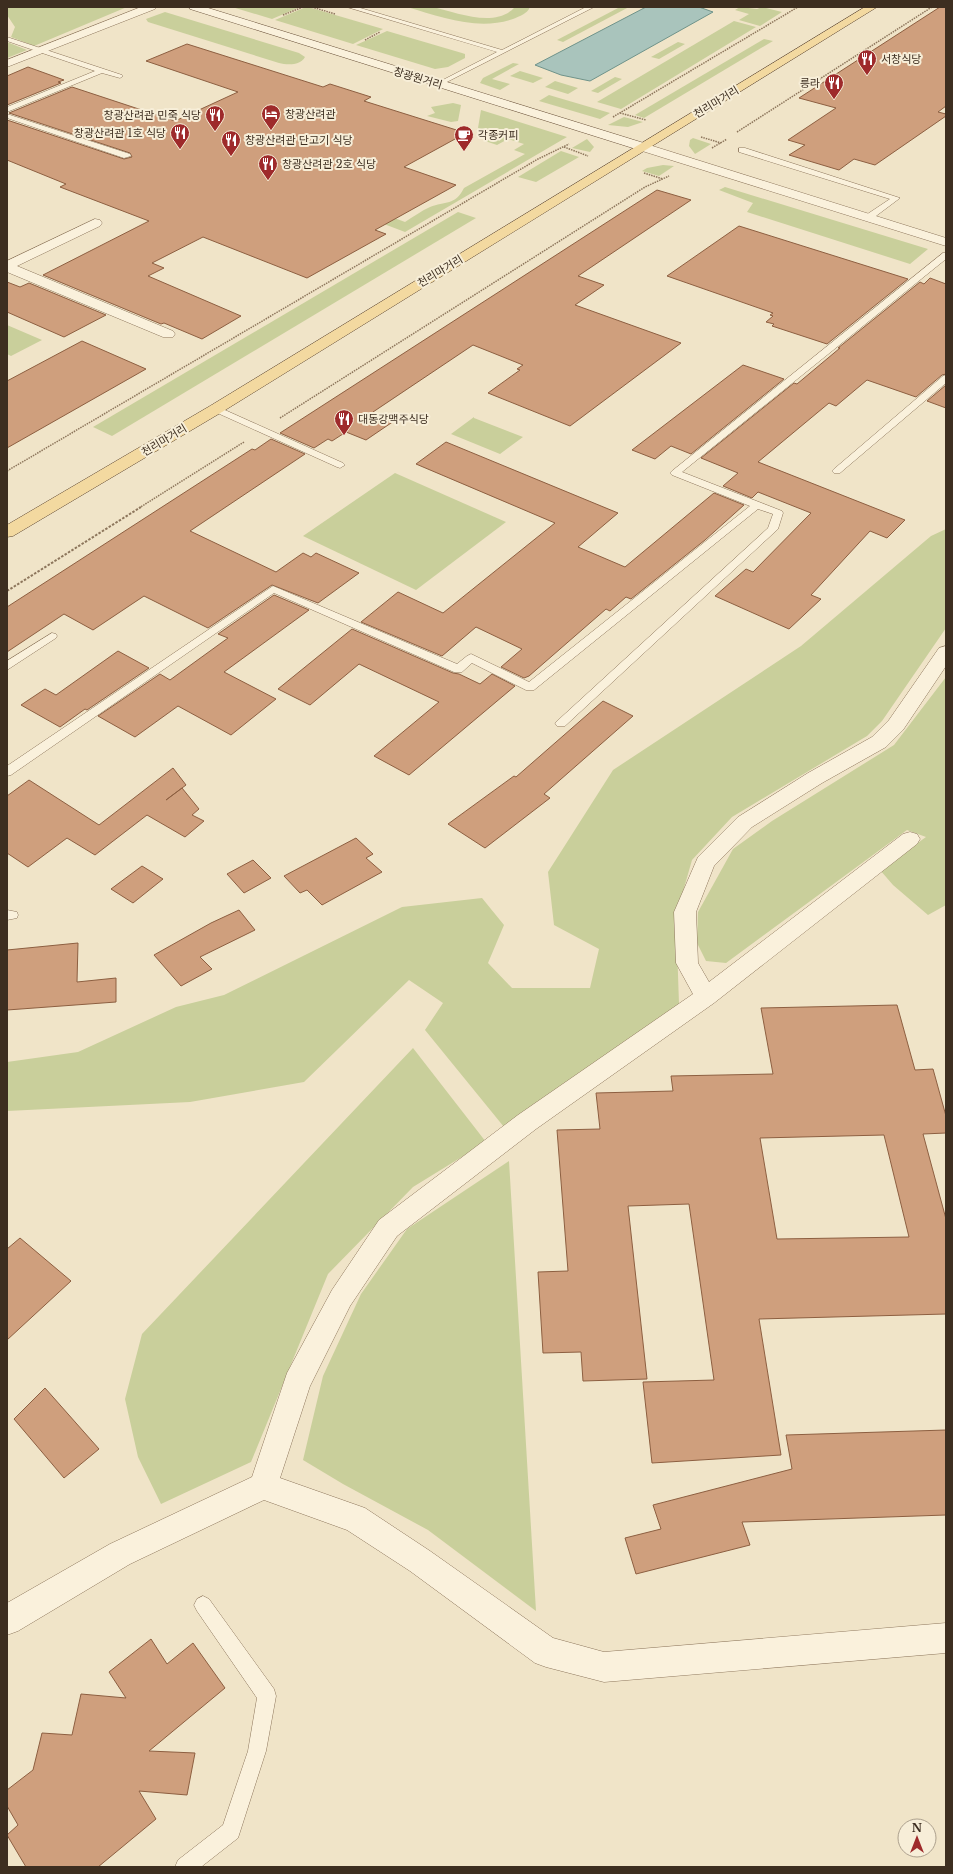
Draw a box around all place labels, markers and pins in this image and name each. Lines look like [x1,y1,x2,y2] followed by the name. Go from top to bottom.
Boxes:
[856,48,878,76] restaurant icon: 서창식당
[881,52,921,66] place label: 서창식당
[823,72,845,100] restaurant icon: 릉라
[800,76,820,90] place label: 릉라
[260,103,282,131] hotel icon: 창광산려관
[204,104,226,132] restaurant icon: 창광산려관 민죽 식당
[285,107,336,121] place label: 창광산려관
[104,108,201,122] place label: 창광산려관 민죽 식당
[169,122,191,150] restaurant icon: 창광산려관 1호 식당
[453,124,475,152] cafe icon: 각종커피
[74,126,166,140] place label: 창광산려관 1호 식당
[478,128,518,142] place label: 각종커피
[220,129,242,157] restaurant icon: 창광산려관 단고기 식당
[245,133,353,147] place label: 창광산려관 단고기 식당
[257,153,279,181] restaurant icon: 창광산려관 2호 식당
[282,157,376,171] place label: 창광산려관 2호 식당
[333,408,355,436] restaurant icon: 대동강맥주식당
[358,412,429,426] place label: 대동강맥주식당

